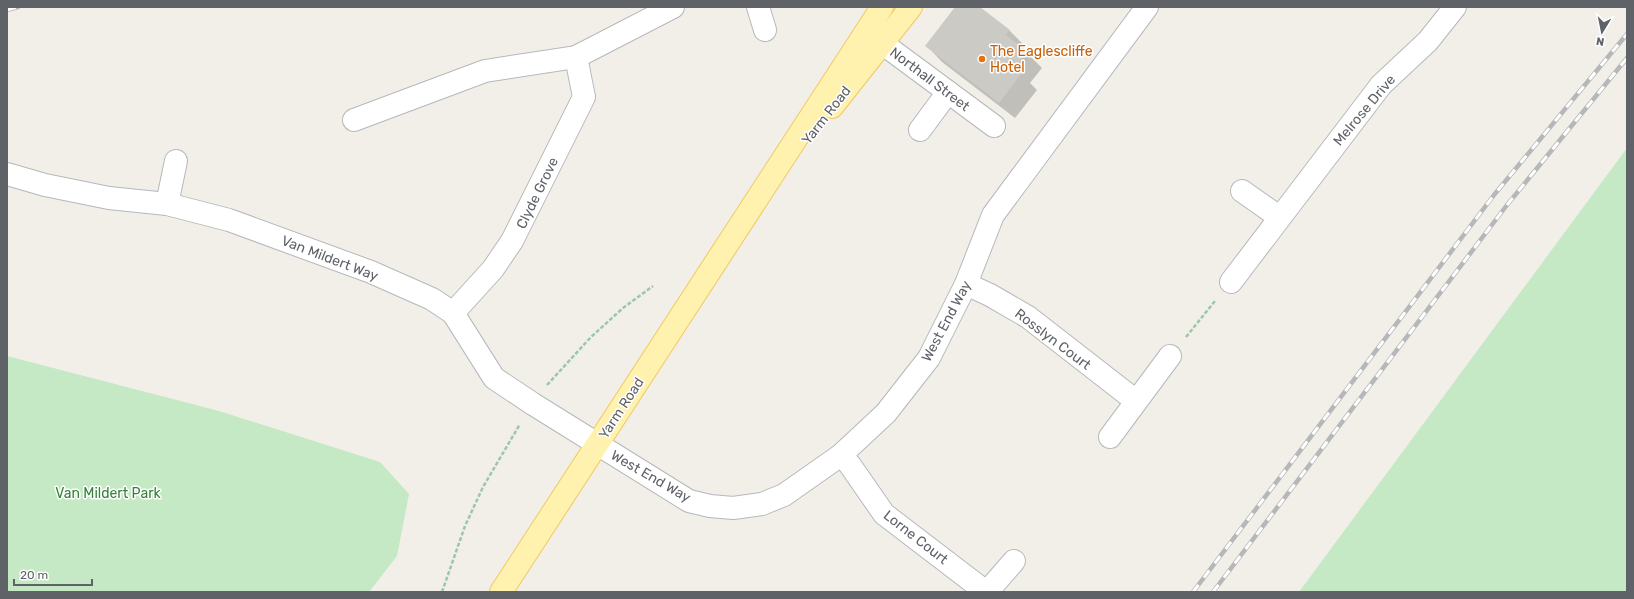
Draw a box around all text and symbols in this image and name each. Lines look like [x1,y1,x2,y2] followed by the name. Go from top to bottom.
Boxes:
[1582,12,1622,52] north arrow
[1595,34,1605,48] text: N
[990,43,1093,76] place label: The Eaglescliffe Hotel
[886,44,973,115] street label: Northall Street
[977,54,987,64] marker: The Eaglescliffe Hotel
[1330,71,1399,149] street label: Melrose Drive
[798,83,855,148] street label: Yarm Road
[513,154,562,232] street label: Clyde Grove
[279,232,381,285] street label: Van Mildert Way
[918,277,975,365] street label: West End Way
[1011,305,1095,374] street label: Rosslyn Court
[595,374,648,442] street label: Yarm Road
[608,447,694,506] street label: West End Way
[55,485,161,502] park label: Van Mildert Park
[880,507,952,568] street label: Lorne Court
[14,561,92,587] scale bar
[20,568,48,582] text: 20 m

